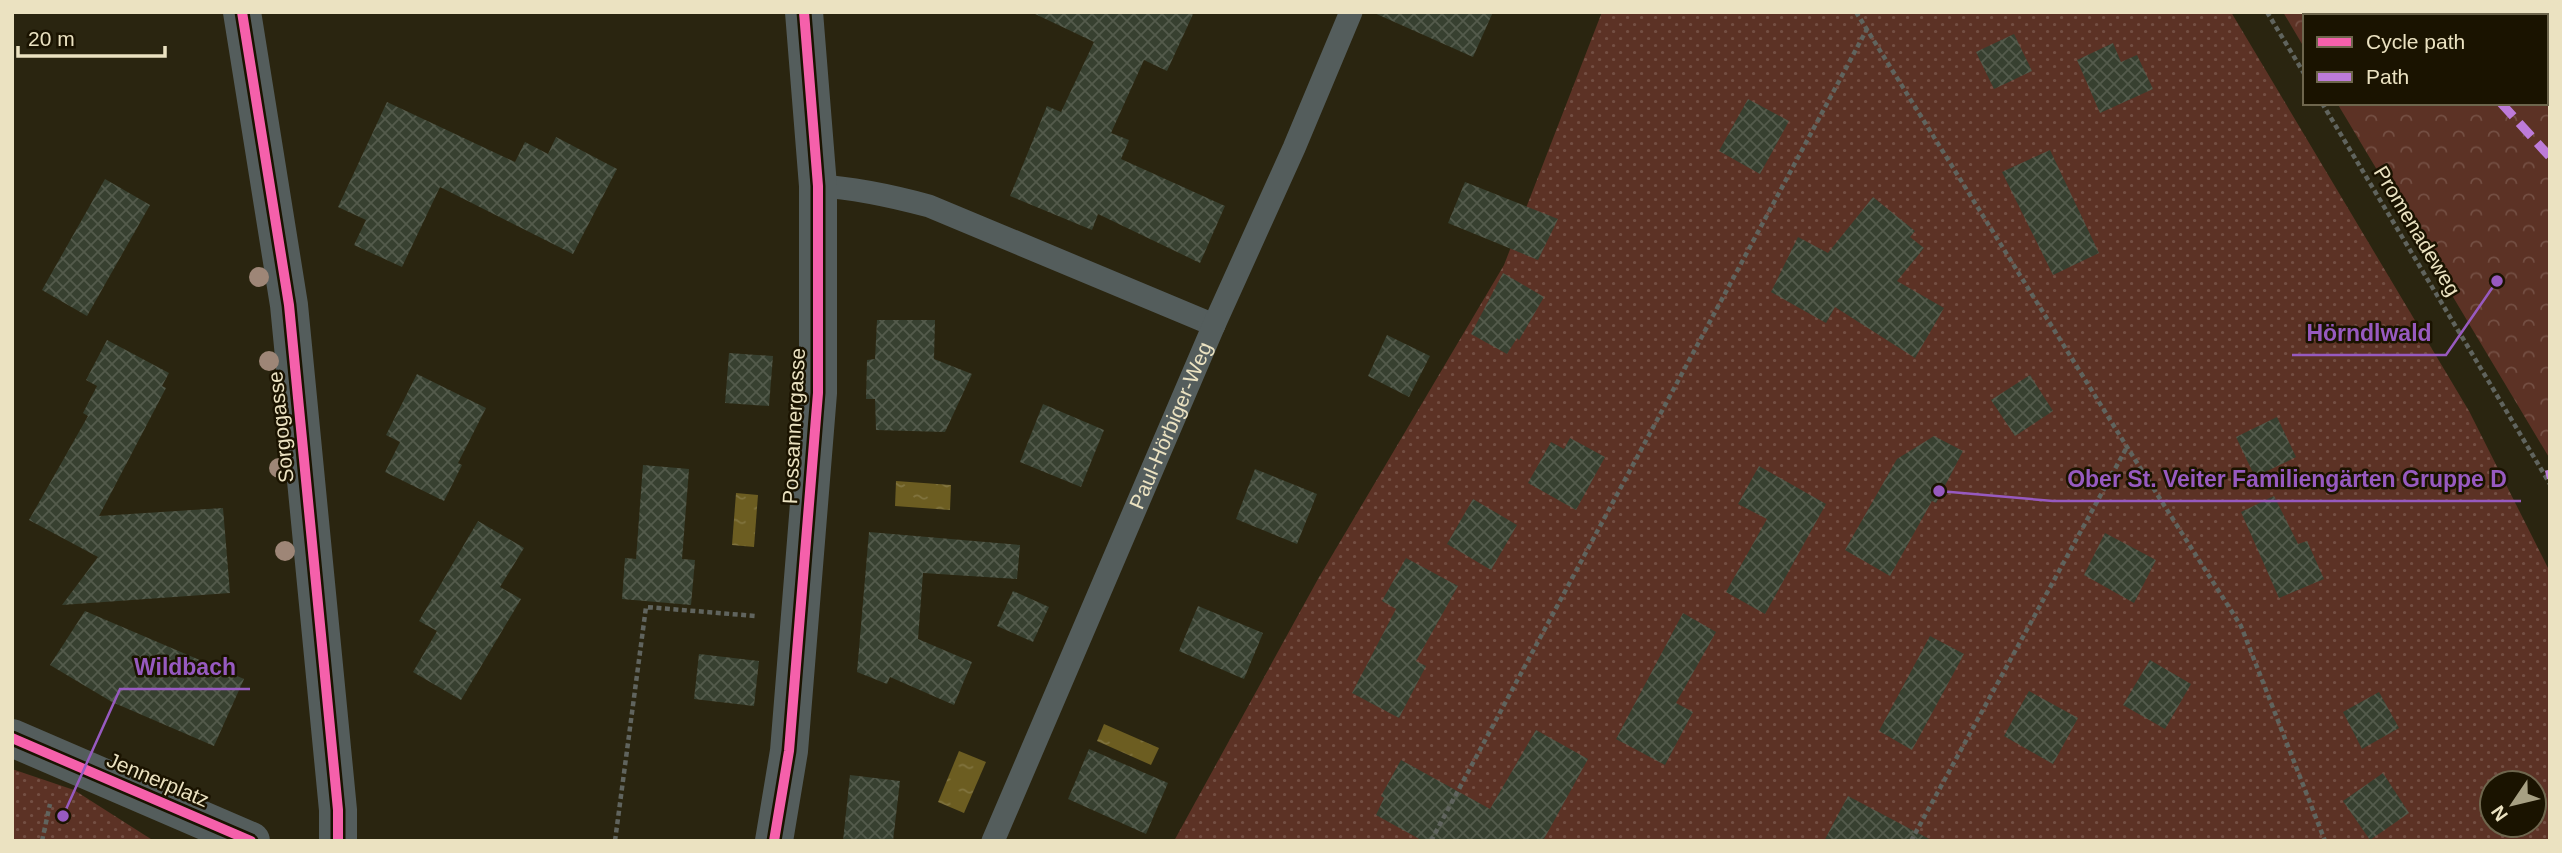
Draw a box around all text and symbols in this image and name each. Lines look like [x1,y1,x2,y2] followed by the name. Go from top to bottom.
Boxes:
[18,14,164,58] scale bar
[2303,14,2548,105] legend
[28,27,75,50] text: 20 m
[2366,30,2465,53] text: Cycle path
[2366,65,2409,88] text: Path
[2370,162,2465,300] street label: Promenadeweg
[2292,311,2446,355] callout: Hörndlwald
[2306,320,2432,346] text: Hörndlwald
[1125,338,1216,512] street label: Paul-Hörbiger-Weg
[778,347,809,505] street label: Possannergasse
[263,370,298,484] street label: Sorgogasse
[2053,457,2521,501] callout: Ober St. Veiter Familiengärten Gruppe D
[2067,466,2507,492] text: Ober St. Veiter Familiengärten Gruppe D
[120,645,250,689] callout: Wildbach
[134,654,236,680] text: Wildbach
[104,748,213,811] street label: Jennerplatz
[2478,769,2548,839] north arrow
[2487,802,2512,825] text: N

